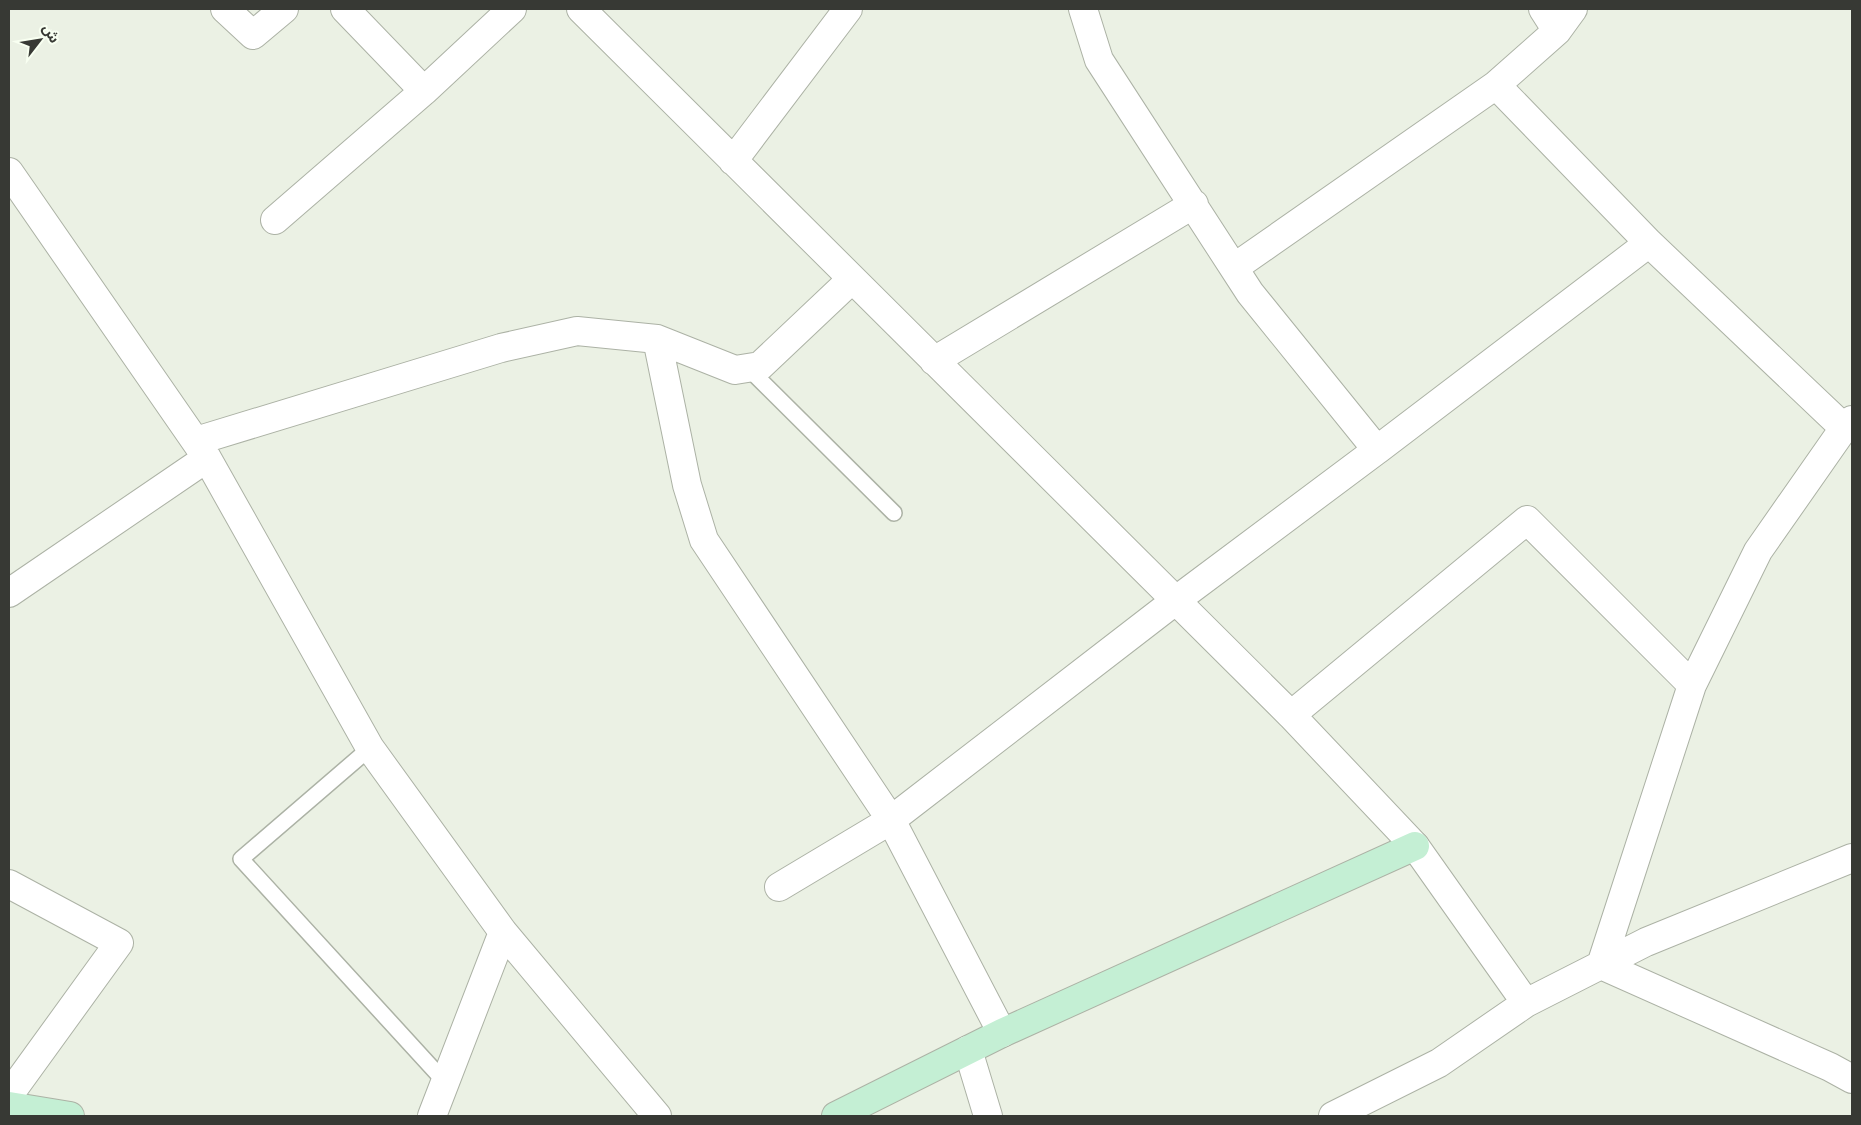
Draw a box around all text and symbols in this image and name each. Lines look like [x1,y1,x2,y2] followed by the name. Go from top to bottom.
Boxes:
[15,15,65,65] north arrow
[39,20,64,46] text: ش

